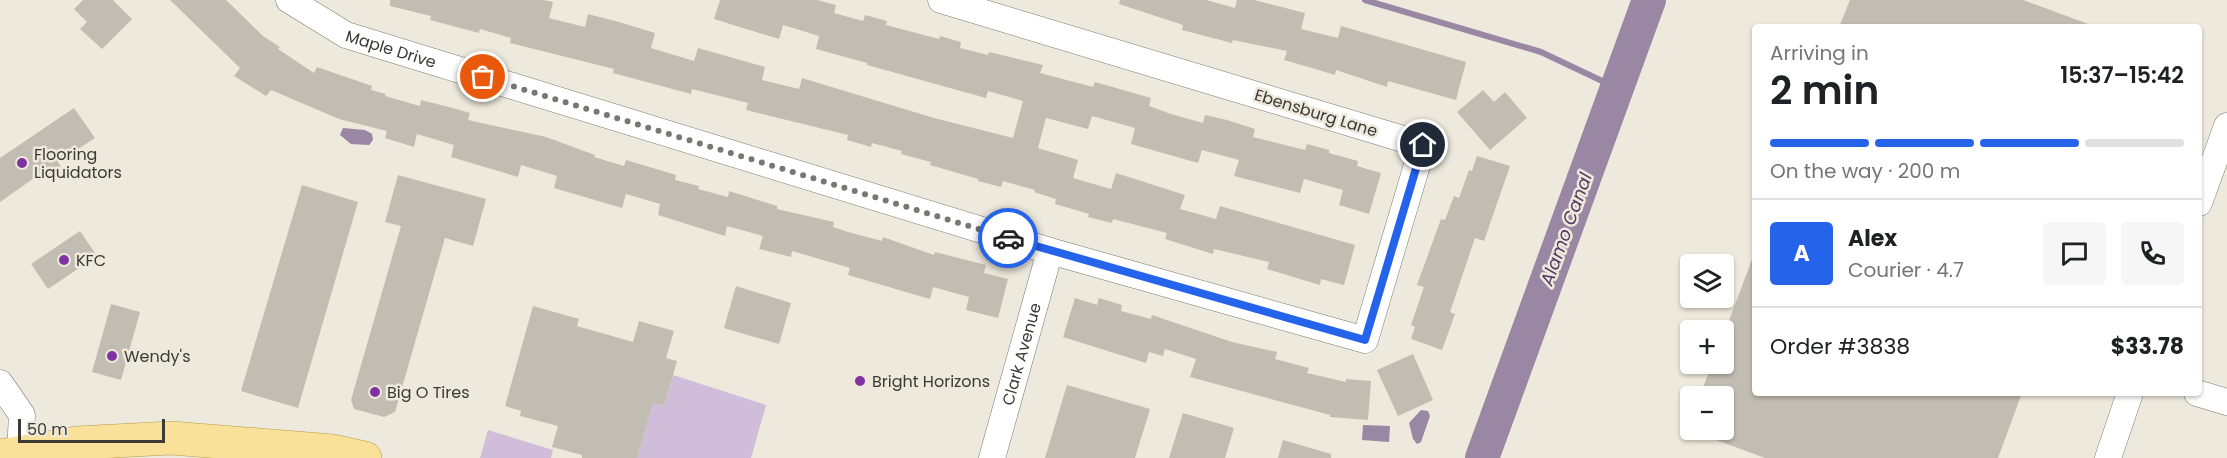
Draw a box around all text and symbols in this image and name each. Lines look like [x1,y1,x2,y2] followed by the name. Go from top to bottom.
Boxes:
[343,24,439,74] street label: Maple Drive
[1770,39,1869,67] text: Arriving in
[457,51,508,102] pin
[466,60,499,93] icon: bag
[2060,60,2184,91] text: 15:37–15:42
[1770,63,1879,118] text: 2 min
[1252,83,1380,143] street label: Ebensburg Lane
[1397,119,1448,170] pin
[1406,128,1439,161] icon: home
[34,143,122,184] place label: Flooring Liquidators
[15,156,29,170] marker: Flooring Liquidators
[1770,157,1960,185] text: On the way · 200 m
[1534,169,1598,290] water label: Alamo Canal
[978,208,1038,268] courier
[992,222,1025,255] icon: car
[2043,222,2106,285] button: chat
[2121,222,2184,285] button: phone
[1848,223,1897,254] text: Alex
[1793,238,1810,269] text: A
[76,249,106,272] place label: KFC
[57,253,71,267] marker: KFC
[1680,254,1734,440] map controls
[1680,254,1734,308] button: layers
[1848,256,1964,284] text: Courier · 4.7
[996,300,1046,408] street label: Clark Avenue
[1680,320,1734,374] button: +
[1770,331,1910,362] text: Order #3838
[2111,331,2184,362] text: $33.78
[124,345,191,368] place label: Wendy's
[105,349,119,363] marker: Wendy's
[872,370,990,393] place label: Bright Horizons
[853,374,867,388] marker: Bright Horizons
[387,381,470,404] place label: Big O Tires
[368,385,382,399] marker: Big O Tires
[1680,386,1734,440] button: −
[18,416,165,444] scale bar
[27,418,68,441] text: 50 m

